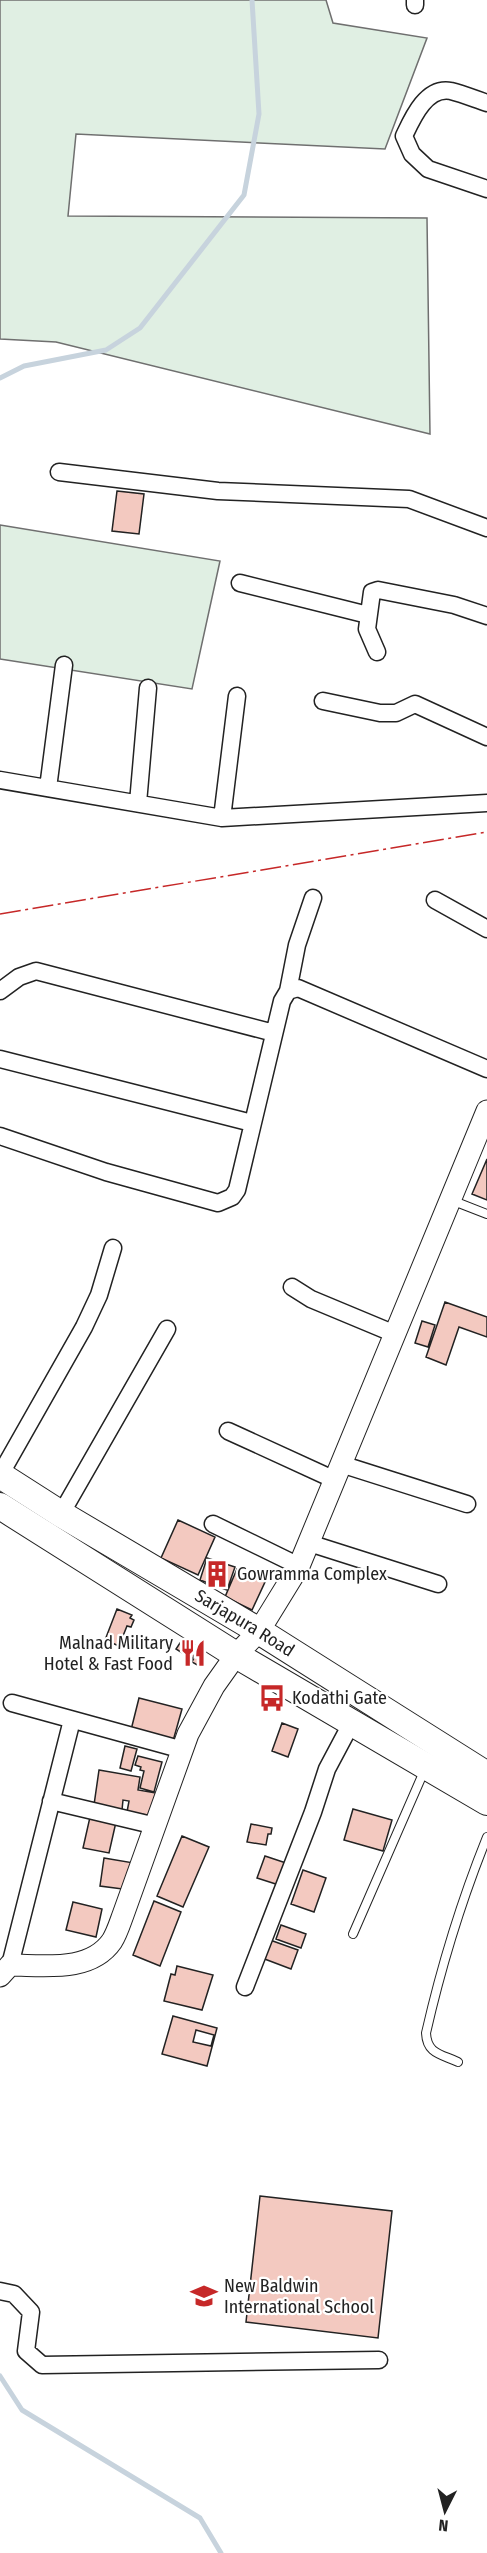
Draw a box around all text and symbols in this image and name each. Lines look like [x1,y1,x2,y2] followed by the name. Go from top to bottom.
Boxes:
[202,1559,232,1589] building icon: Gowramma Complex
[237,1563,387,1585] place label: Gowramma Complex
[191,1585,299,1662] street label: Sarjapura Road
[44,1632,173,1675] place label: Malnad Military Hotel & Fast Food
[178,1638,208,1668] restaurant icon: Malnad Military Hotel & Fast Food
[257,1683,287,1713] bus stop icon: Kodathi Gate
[292,1687,387,1709] place label: Kodathi Gate
[224,2275,374,2318] place label: New Baldwin International School
[189,2281,219,2311] school or university icon: New Baldwin International School
[415,2481,475,2541] north arrow
[438,2515,449,2535] text: N

